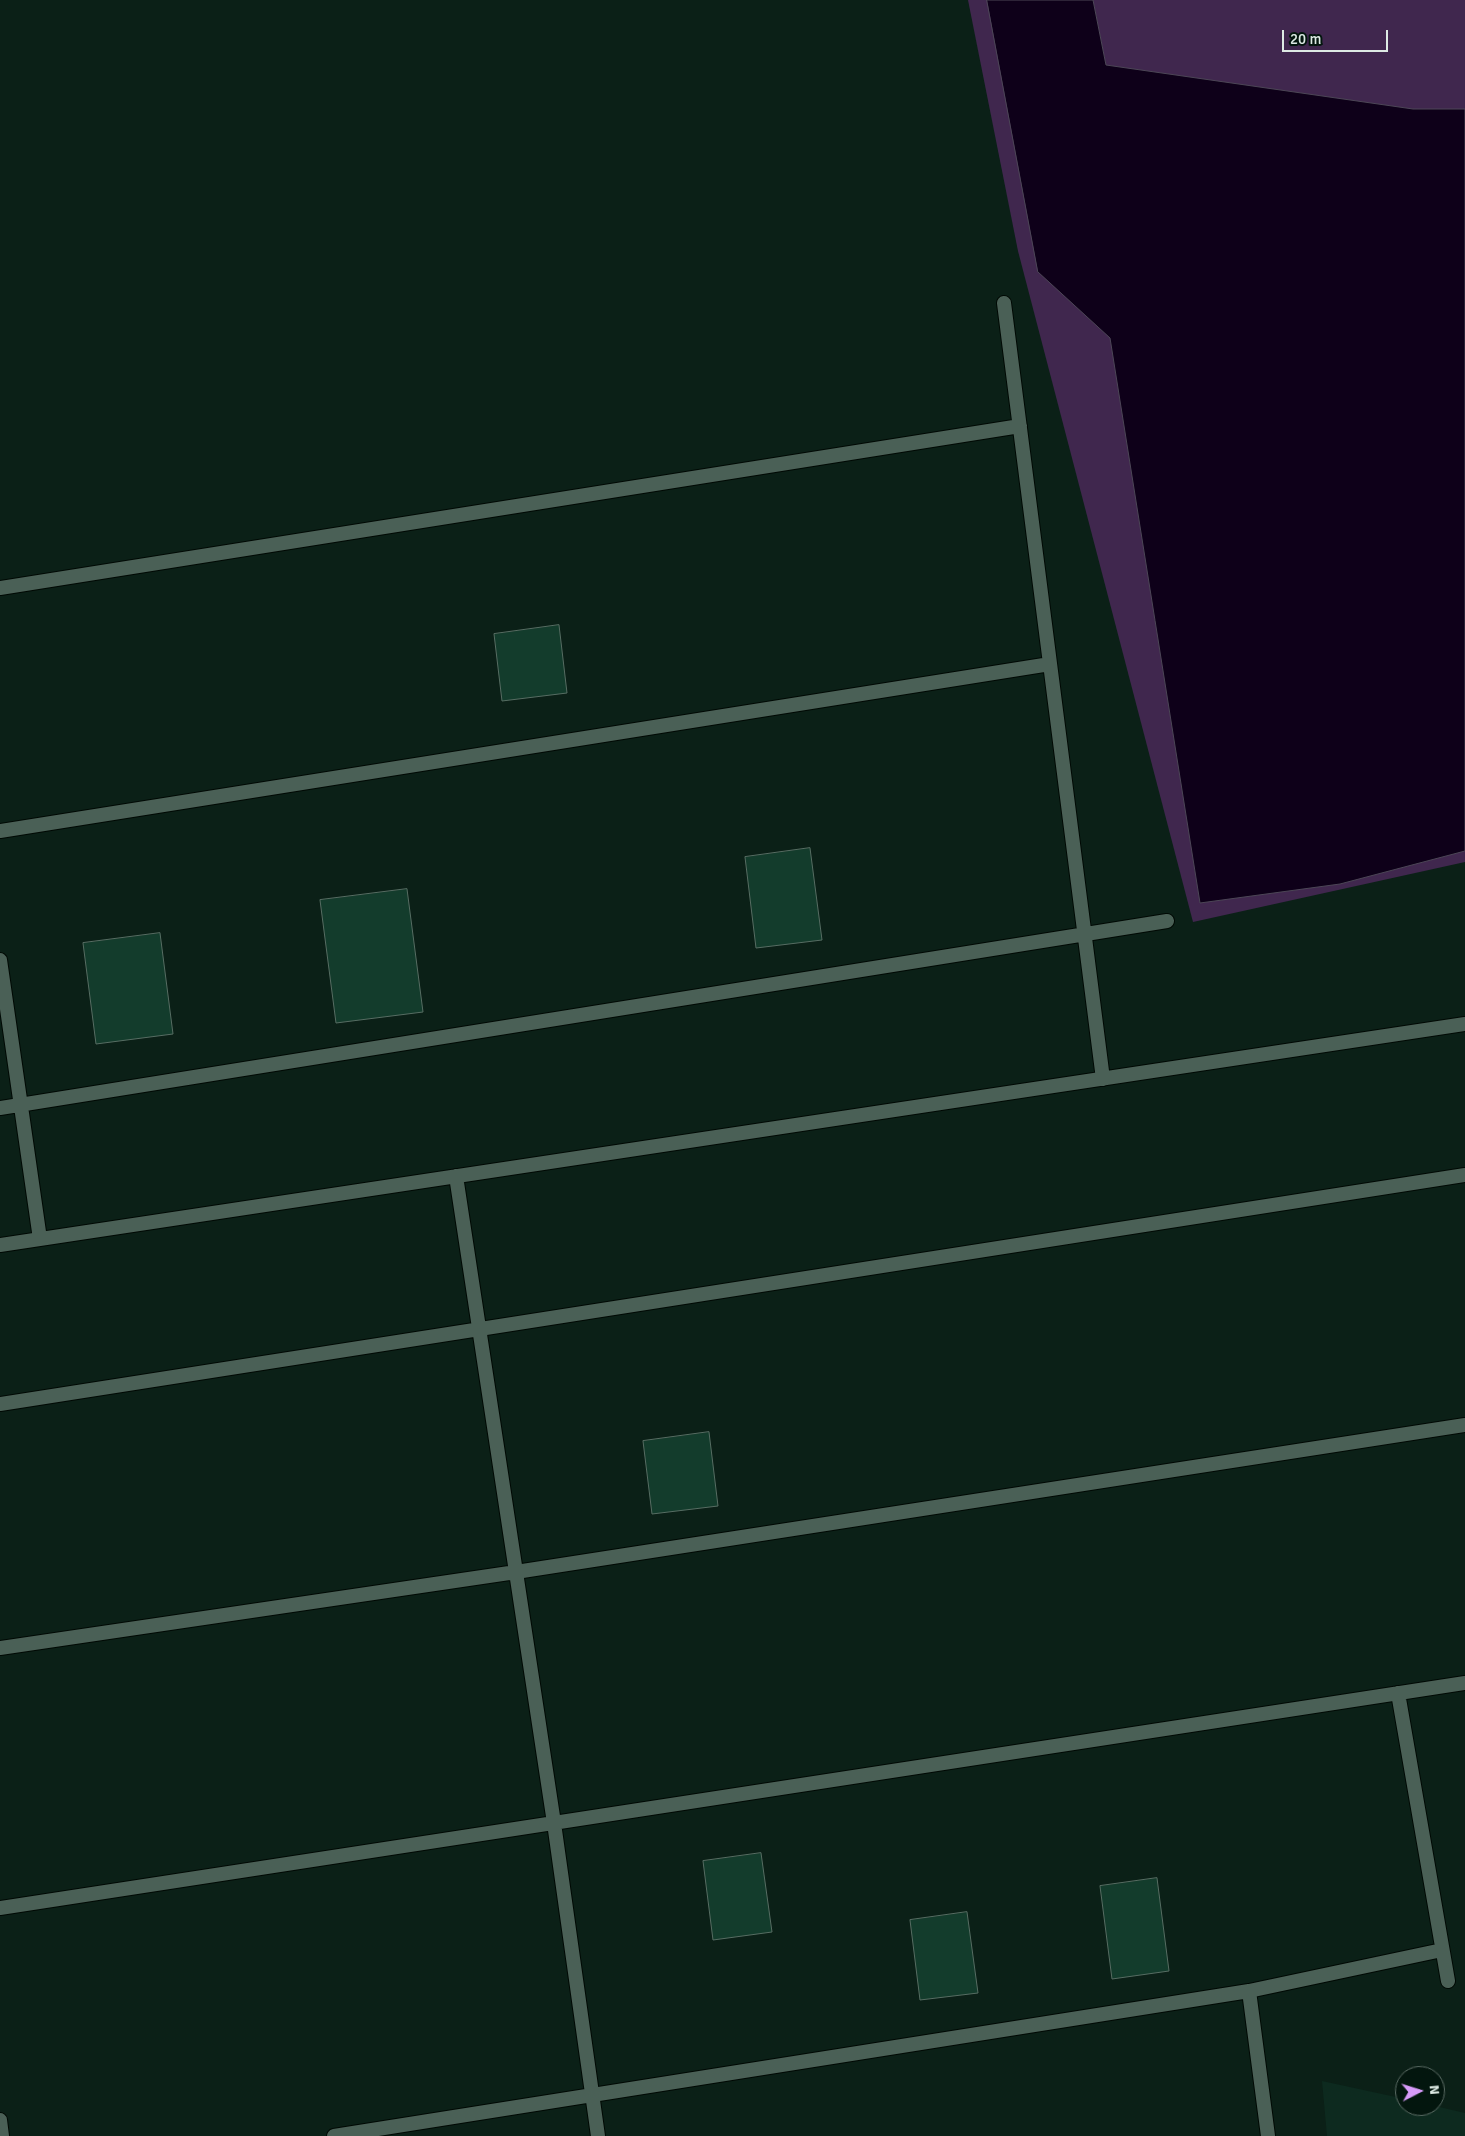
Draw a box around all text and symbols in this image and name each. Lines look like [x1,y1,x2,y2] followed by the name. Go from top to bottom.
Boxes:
[1285,20,1391,52] scale bar
[1290,30,1321,48] text: 20 m
[1395,2066,1445,2116] north arrow
[1426,2084,1443,2095] text: N

